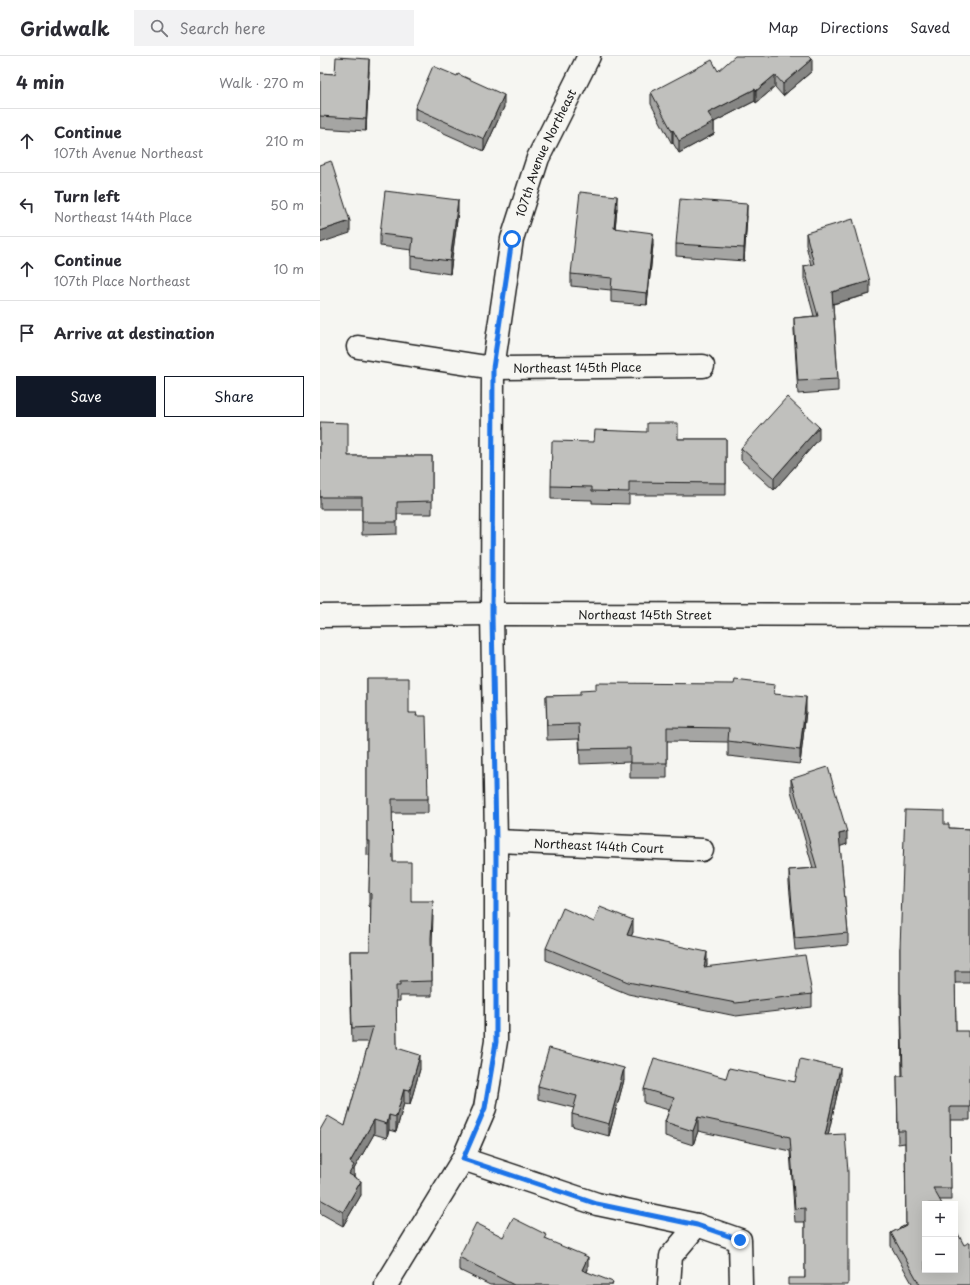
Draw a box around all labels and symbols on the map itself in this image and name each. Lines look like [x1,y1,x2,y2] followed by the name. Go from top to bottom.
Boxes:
[511,86,580,219] street label: 107th Avenue Northeast
[503,230,521,248] route start
[513,358,642,377] street label: Northeast 145th Place
[578,605,712,623] street label: Northeast 145th Street
[533,834,664,857] street label: Northeast 144th Court
[731,1231,749,1249] route end

